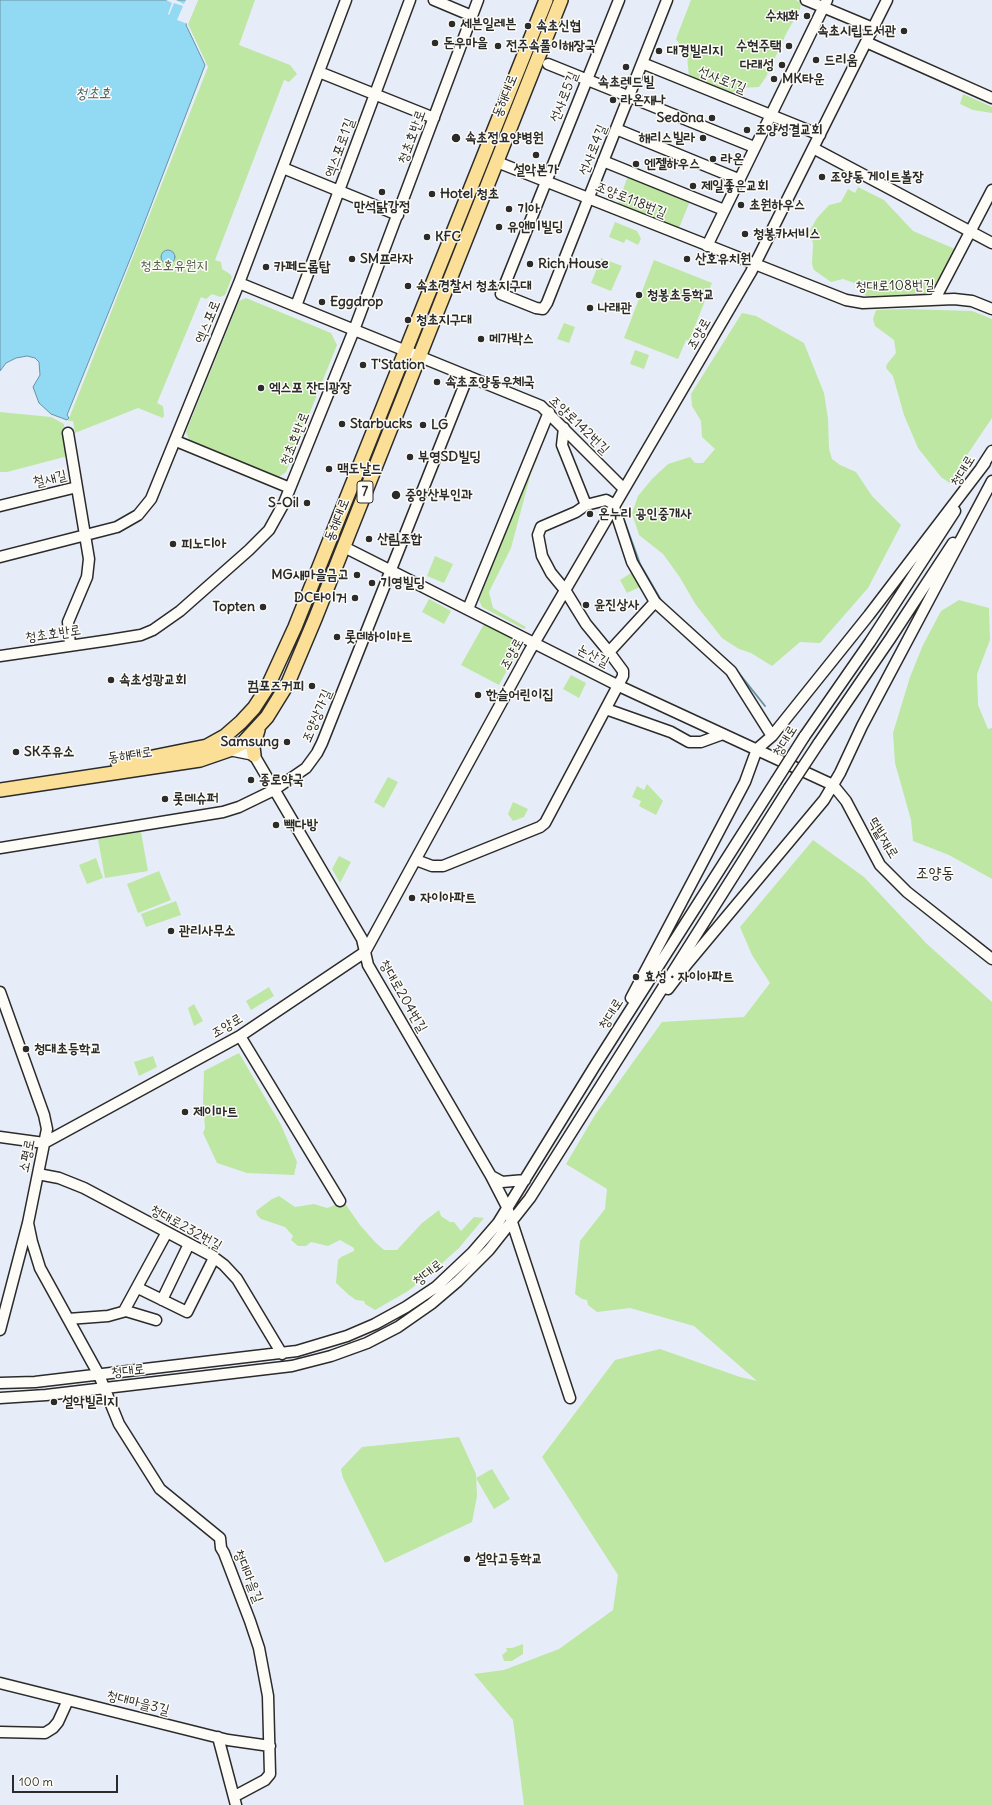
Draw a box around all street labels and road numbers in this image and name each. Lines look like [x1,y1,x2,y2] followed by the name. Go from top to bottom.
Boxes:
[695,63,749,97] street label: 선사로1길
[546,69,582,125] street label: 선사로5길
[489,72,521,120] street label: 동해대로
[394,108,430,166] street label: 청초호반로
[322,116,358,180] street label: 엑스포로1길
[575,122,611,178] street label: 선사로4길
[593,178,669,222] street label: 조양로118번길
[855,277,935,295] street label: 청대로108번길
[192,298,224,346] street label: 엑스포로
[683,315,715,353] street label: 조양로
[545,392,613,458] street label: 조양로142번길
[277,410,313,468] street label: 청초호반로
[947,452,979,490] street label: 청대로
[32,467,68,491] street label: 철새길
[357,481,373,503] road number: 7
[321,496,353,544] street label: 동해대로
[24,622,82,646] street label: 청초호반로
[496,635,528,673] street label: 조양로
[574,641,612,671] street label: 논산길
[298,687,336,745] street label: 조양상가길
[769,722,801,760] street label: 청대로
[107,744,153,766] street label: 동해대로
[864,814,902,862] street label: 떡밭재로
[375,957,431,1035] street label: 청대로204번길
[595,995,627,1033] street label: 청대로
[208,1010,246,1042] street label: 조양로
[15,1138,39,1174] street label: 소평로
[147,1201,225,1255] street label: 청대로232번길
[410,1256,446,1290] street label: 청대로
[110,1361,146,1381] street label: 청대로
[230,1547,266,1605] street label: 청대마을길
[105,1687,171,1719] street label: 청대마을3길

